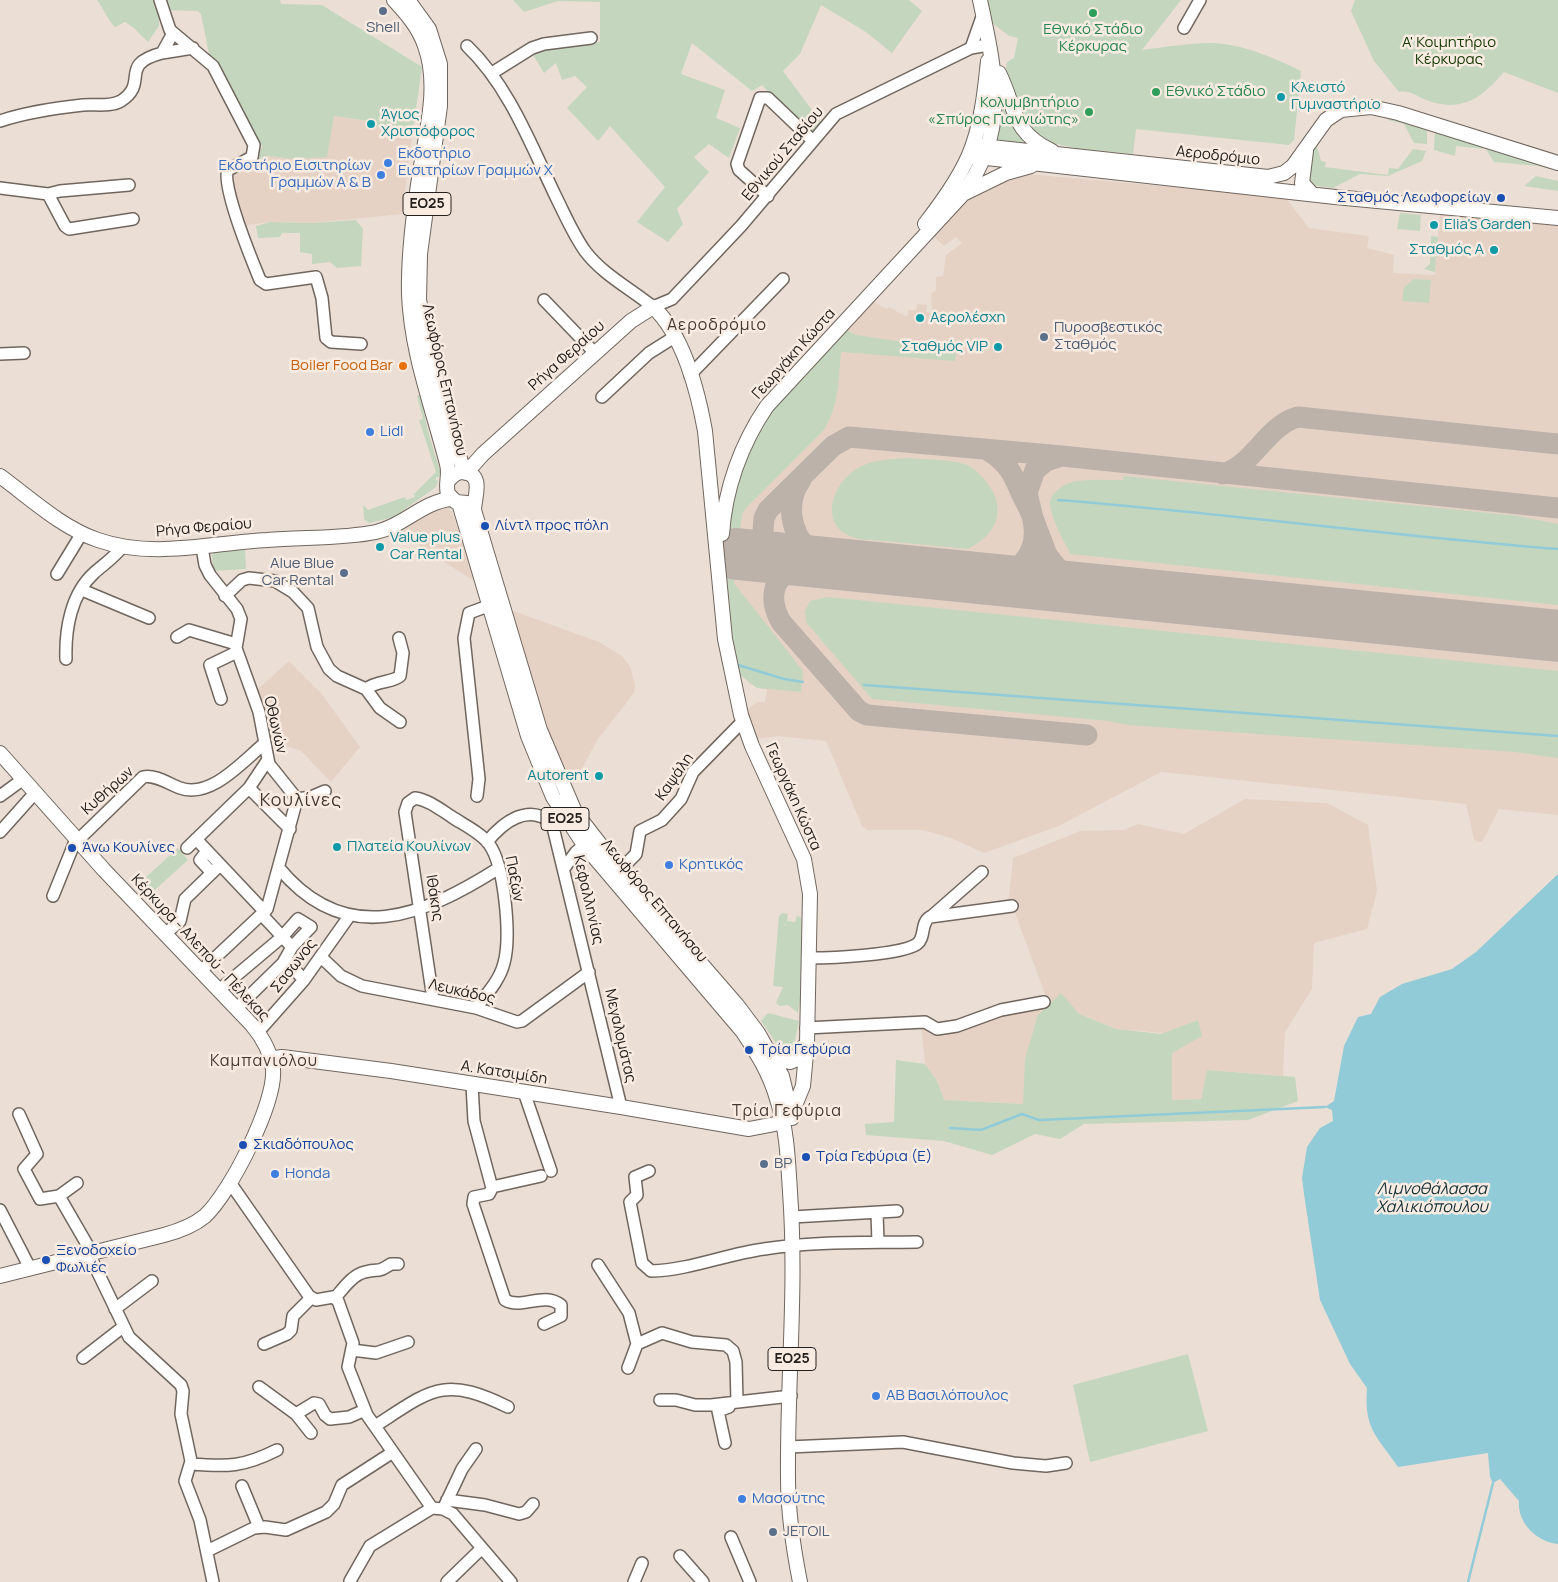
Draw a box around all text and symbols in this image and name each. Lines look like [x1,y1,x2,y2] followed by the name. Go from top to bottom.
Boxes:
[377,5,389,17] marker: Shell
[1087,7,1099,19] marker: Εθνικό Στάδιο Κέρκυρας
[366,19,400,37] place label: Shell
[1043,21,1143,56] place label: Εθνικό Στάδιο Κέρκυρας
[1402,34,1496,69] park label: Α' Κοιμητήριο Κέρκυρας
[1291,79,1381,114] place label: Κλειστό Γυμναστήριο
[1166,83,1266,101] place label: Εθνικό Στάδιο
[1150,86,1162,98] marker: Εθνικό Στάδιο
[1275,91,1287,103] marker: Κλειστό Γυμναστήριο
[928,94,1079,129] place label: Κολυμβητήριο «Σπύρος Γιαννιώτης»
[739,103,827,205] street label: Εθνικού Σταδίου
[381,106,475,141] place label: Άγιος Χριστόφορος
[1083,106,1095,118] marker: Κολυμβητήριο «Σπύρος Γιαννιώτης»
[365,118,377,130] marker: Άγιος Χριστόφορος
[1175,143,1261,169] street label: Αεροδρόμιο
[398,145,553,180] place label: Εκδοτήριο Εισιτηρίων Γραμμών Χ
[219,157,371,192] place label: Εκδοτήριο Εισιτηρίων Γραμμών Α & Β
[382,157,394,169] marker: Εκδοτήριο Εισιτηρίων Γραμμών Χ
[375,169,387,181] marker: Εκδοτήριο Εισιτηρίων Γραμμών Α & Β
[1337,189,1491,207] place label: Σταθμός Λεωφορείων
[403,192,451,215] road number: ΕΟ25
[1495,192,1507,204] marker: Σταθμός Λεωφορείων
[1444,216,1531,234] place label: Elia's Garden
[1428,219,1440,231] marker: Elia's Garden
[1409,241,1484,259] place label: Σταθμός Α
[1488,244,1500,256] marker: Σταθμός Α
[418,302,470,458] street label: Λεωφόρος Επτανήσου
[749,305,839,403] street label: Γεωργάκη Κώστα
[930,309,1005,327] place label: Αερολέσχη
[914,312,926,324] marker: Αερολέσχη
[666,316,768,336] district label: Αεροδρόμιο
[525,317,609,395] street label: Ρήγα Φεραίου
[1054,319,1162,354] place label: Πυροσβεστικός Σταθμός
[1038,331,1050,343] marker: Πυροσβεστικός Σταθμός
[901,338,988,356] place label: Σταθμός VIP
[992,341,1004,353] marker: Σταθμός VIP
[291,357,393,375] place label: Boiler Food Bar
[397,360,409,372] marker: Boiler Food Bar
[380,423,404,441] place label: Lidl
[364,426,376,438] marker: Lidl
[155,515,253,541] street label: Ρήγα Φεραίου
[495,517,609,535] place label: Λίντλ προς πόλη
[479,520,491,532] marker: Λίντλ προς πόλη
[390,529,462,564] place label: Value plus Car Rental
[374,541,386,553] marker: Value plus Car Rental
[262,555,334,590] place label: Alue Blue Car Rental
[338,567,350,579] marker: Alue Blue Car Rental
[260,695,290,755] street label: Οθωνών
[761,740,825,854] street label: Γεωργάκη Κώστα
[652,750,698,804] street label: Καψάλη
[78,763,138,819] street label: Κυθήρων
[527,767,589,785] place label: Autorent
[593,770,605,782] marker: Autorent
[259,790,343,812] district label: Κουλίνες
[541,808,589,831] road number: ΕΟ25
[597,836,711,966] street label: Λεωφόρος Επτανήσου
[347,838,471,856] place label: Πλατεία Κουλίνων
[82,839,175,857] place label: Άνω Κουλίνες
[331,841,343,853] marker: Πλατεία Κουλίνων
[66,842,78,854] marker: Άνω Κουλίνες
[569,853,607,947] street label: Κεφαλληνίας
[501,855,527,903] street label: Παξών
[679,856,743,874] place label: Κρητικός
[663,859,675,871] marker: Κρητικός
[127,871,273,1025] street label: Κέρκυρα - Αλεπού - Πέλεκας
[421,873,447,923] street label: Ιθάκης
[267,935,321,997] street label: Σασωνος
[427,976,497,1008] street label: Λευκάδος
[600,987,640,1085] street label: Μεγαλομάτας
[759,1041,851,1059] place label: Τρία Γεφύρια
[743,1044,755,1056] marker: Τρία Γεφύρια
[209,1052,319,1072] district label: Καμπανιόλου
[459,1057,549,1089] street label: Α. Κατσιμίδη
[730,1102,844,1122] district label: Τρία Γεφύρια
[253,1136,354,1154] place label: Σκιαδόπουλος
[237,1139,249,1151] marker: Σκιαδόπουλος
[816,1148,932,1166] place label: Τρία Γεφύρια (E)
[800,1151,812,1163] marker: Τρία Γεφύρια (E)
[774,1155,792,1173] place label: BP
[758,1158,770,1170] marker: BP
[285,1165,330,1183] place label: Honda
[269,1168,281,1180] marker: Honda
[1376,1180,1488,1218] water label: Λιμνοθάλασσα Χαλικιόπουλου
[56,1242,137,1277] place label: Ξενοδοχείο Φωλιές
[40,1254,52,1266] marker: Ξενοδοχείο Φωλιές
[768,1348,816,1370] road number: ΕΟ25
[886,1387,1009,1405] place label: ΑΒ Βασιλόπουλος
[870,1390,882,1402] marker: ΑΒ Βασιλόπουλος
[752,1490,825,1508] place label: Μασούτης
[736,1493,748,1505] marker: Μασούτης
[783,1523,829,1541] place label: JETOIL
[767,1526,779,1538] marker: JETOIL

